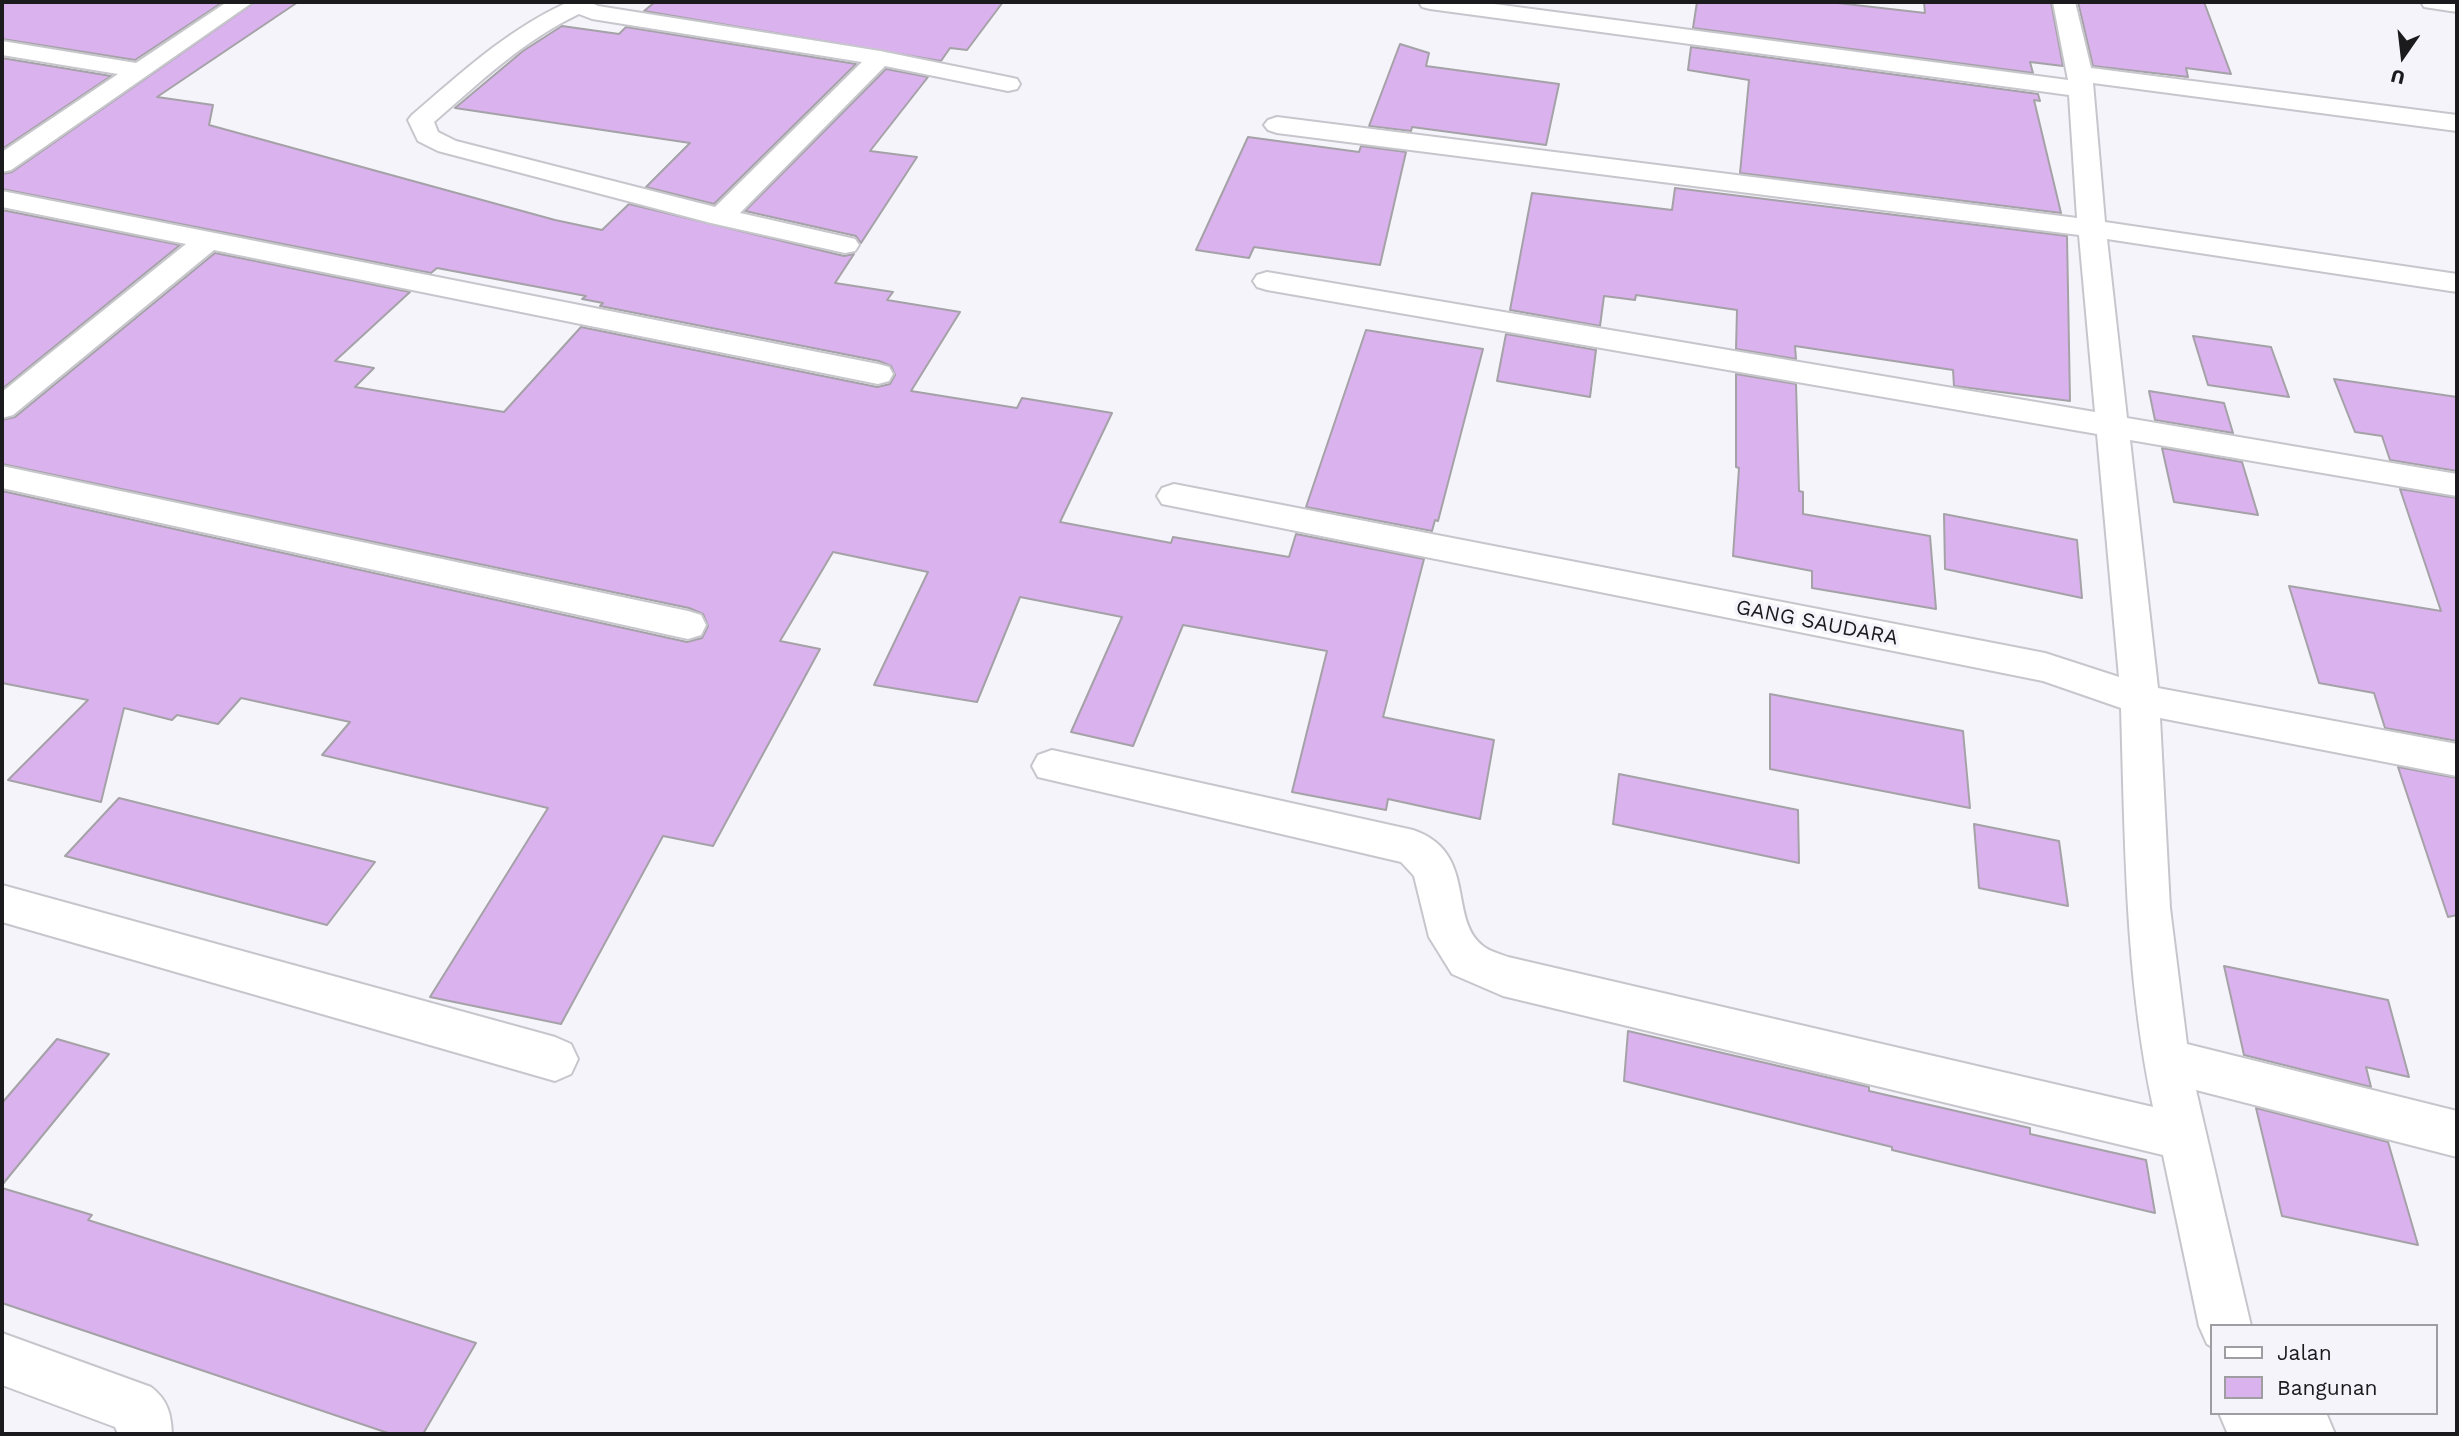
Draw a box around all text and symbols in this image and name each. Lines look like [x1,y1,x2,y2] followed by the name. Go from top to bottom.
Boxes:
[2368,21,2438,91] north arrow
[2388,64,2407,90] text: U
[1734,595,1900,651] street label: GANG SAUDARA
[2210,1324,2438,1415] legend
[2277,1340,2332,1365] text: Jalan
[2277,1375,2378,1400] text: Bangunan

